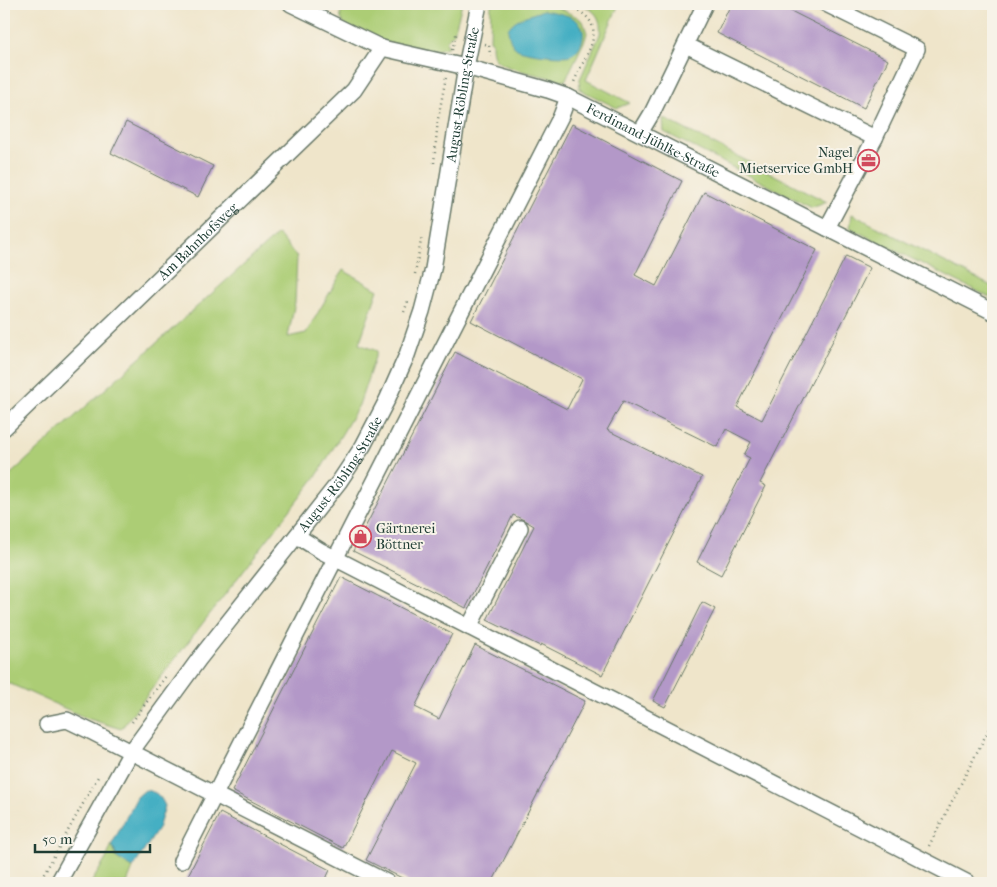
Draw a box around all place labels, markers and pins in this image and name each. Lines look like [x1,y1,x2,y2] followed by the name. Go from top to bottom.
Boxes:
[739,144,853,177] place label: Nagel Mietservice GmbH
[857,148,881,172] office icon: Nagel Mietservice GmbH
[376,520,435,553] place label: Gärtnerei Böttner
[348,524,372,548] shop icon: Gärtnerei Böttner

